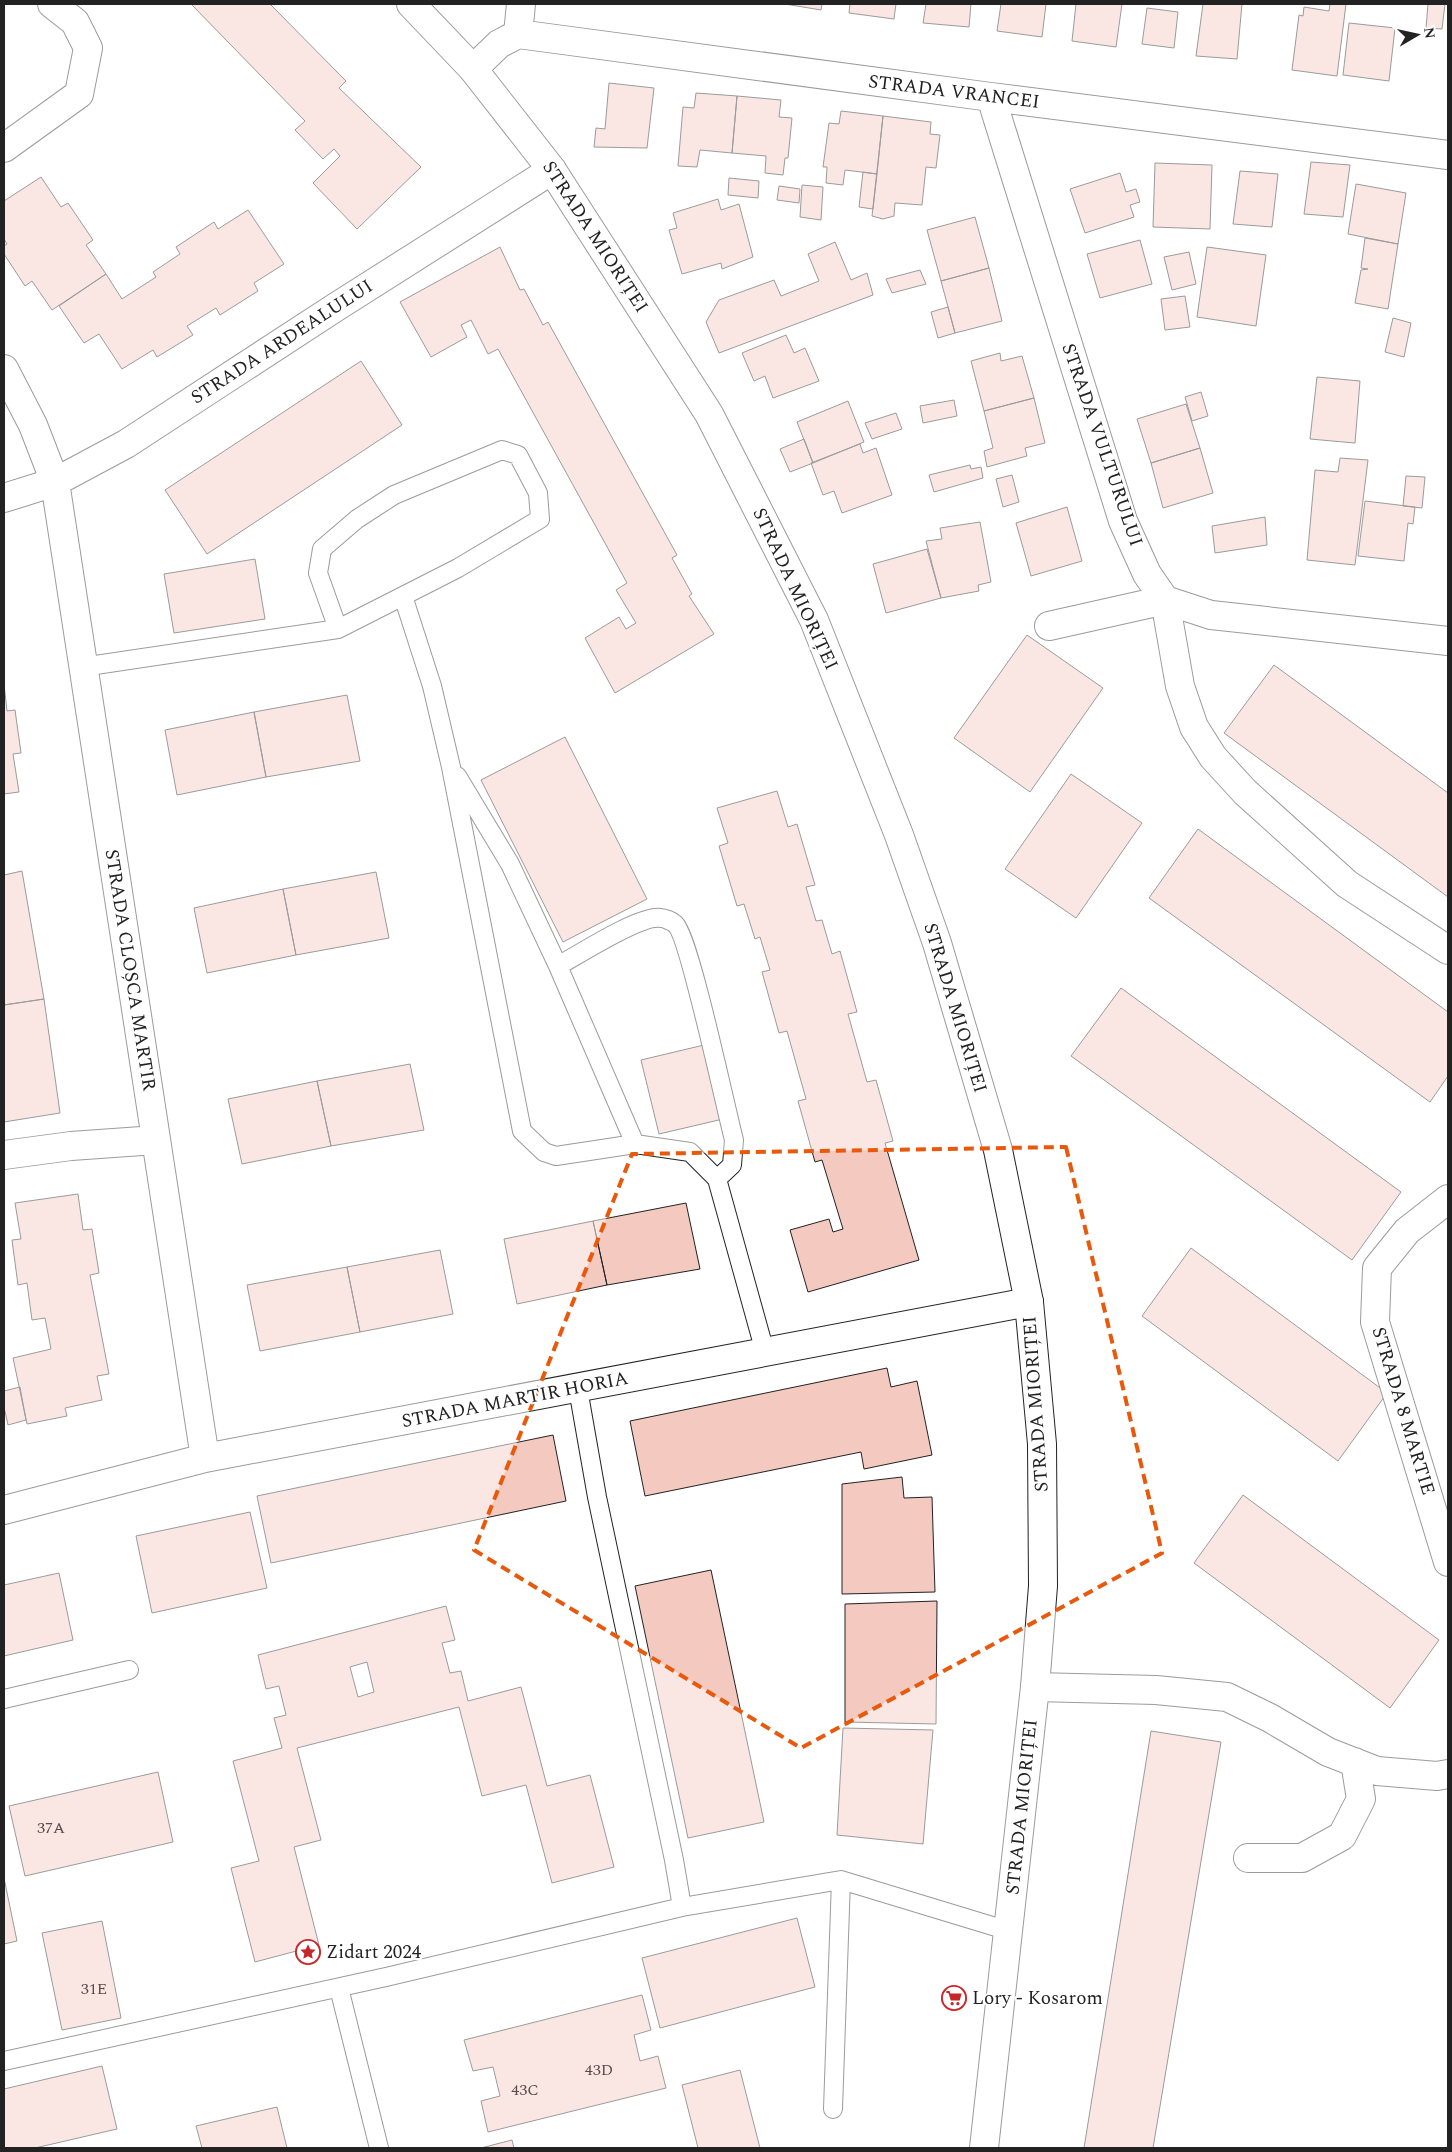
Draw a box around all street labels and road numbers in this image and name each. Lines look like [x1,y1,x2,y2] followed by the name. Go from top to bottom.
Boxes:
[867,67,1041,117] street label: STRADA VRANCEI
[535,155,655,319] street label: STRADA MIORIȚEI
[185,272,379,412] street label: STRADA ARDEALULUI
[1054,340,1150,550] street label: STRADA VULTURULUI
[745,503,845,675] street label: STRADA MIORIȚEI
[97,847,163,1093] street label: STRADA CLOȘCA MARTIR
[915,919,995,1097] street label: STRADA MIORIȚEI
[1015,1315,1057,1493] street label: STRADA MIORIȚEI
[1364,1323,1442,1499] street label: STRADA 8 MARTIE
[399,1364,631,1436] street label: STRADA MARTIR HORIA
[998,1718,1046,1896] street label: STRADA MIORIȚEI

